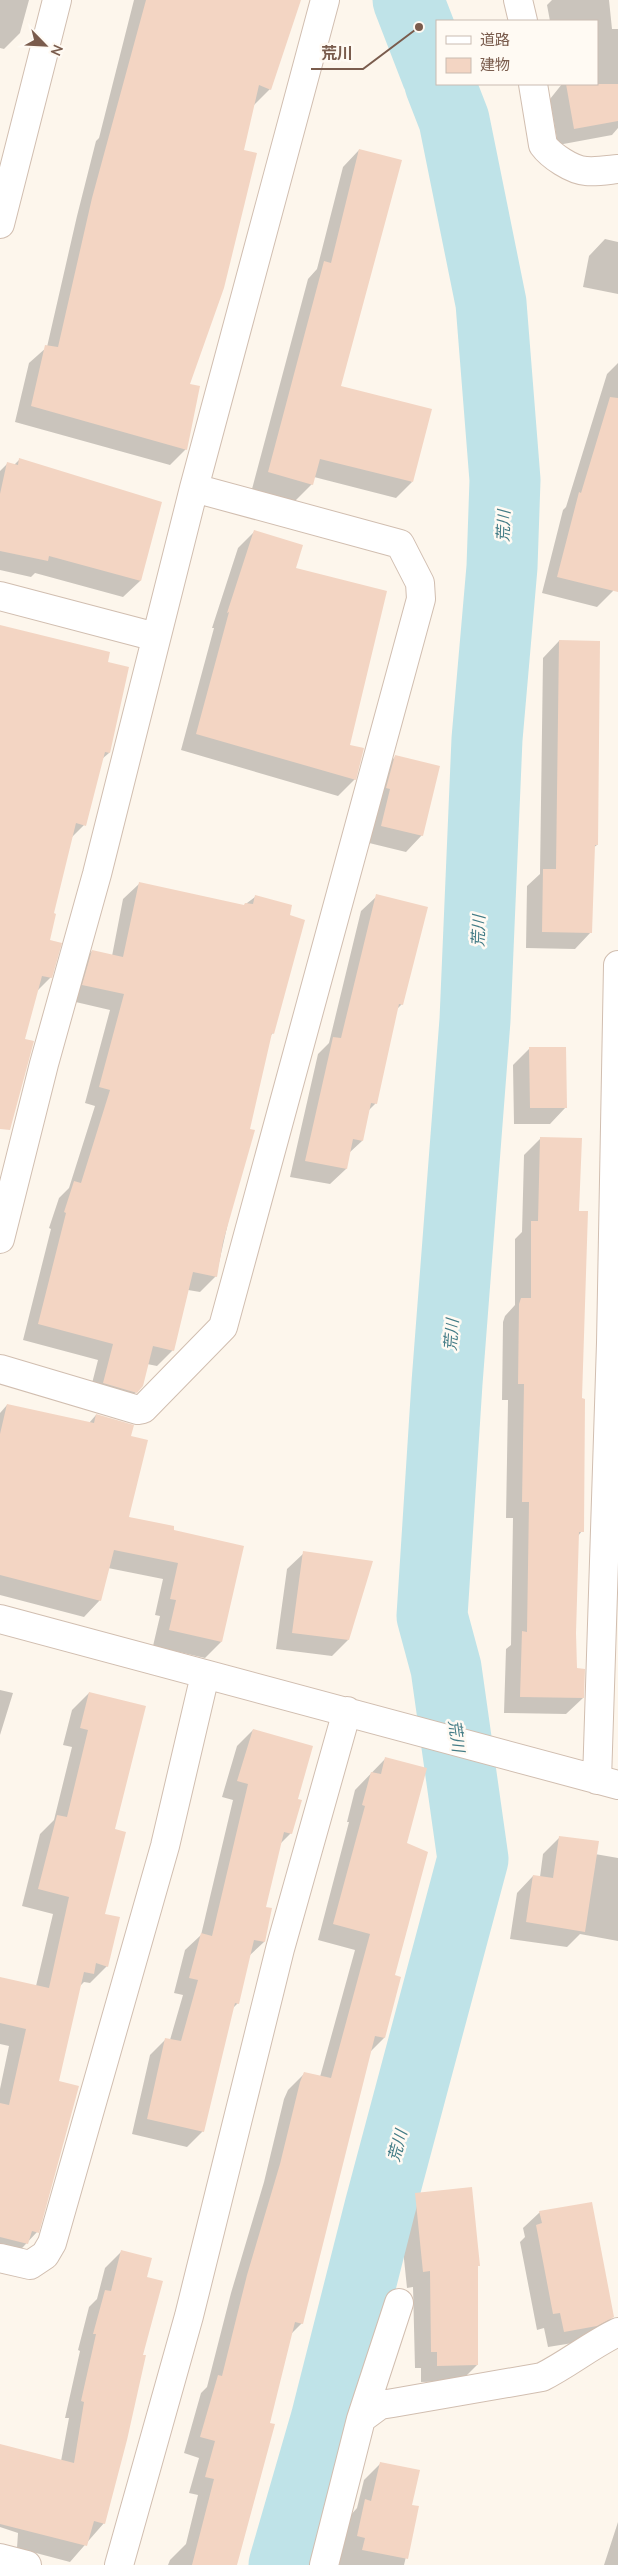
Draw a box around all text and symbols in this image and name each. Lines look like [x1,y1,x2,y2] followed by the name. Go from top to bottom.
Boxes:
[20,20,70,70] north arrow
[436,20,598,85] legend
[480,30,510,50] text: 道路
[311,38,363,69] callout: 荒川
[46,41,67,59] text: N
[321,43,353,65] text: 荒川
[480,55,510,75] text: 建物
[492,508,516,542] water label: 荒川
[467,913,491,947] water label: 荒川
[440,1316,464,1352] water label: 荒川
[443,1719,469,1755] water label: 荒川
[383,2126,413,2164] water label: 荒川

